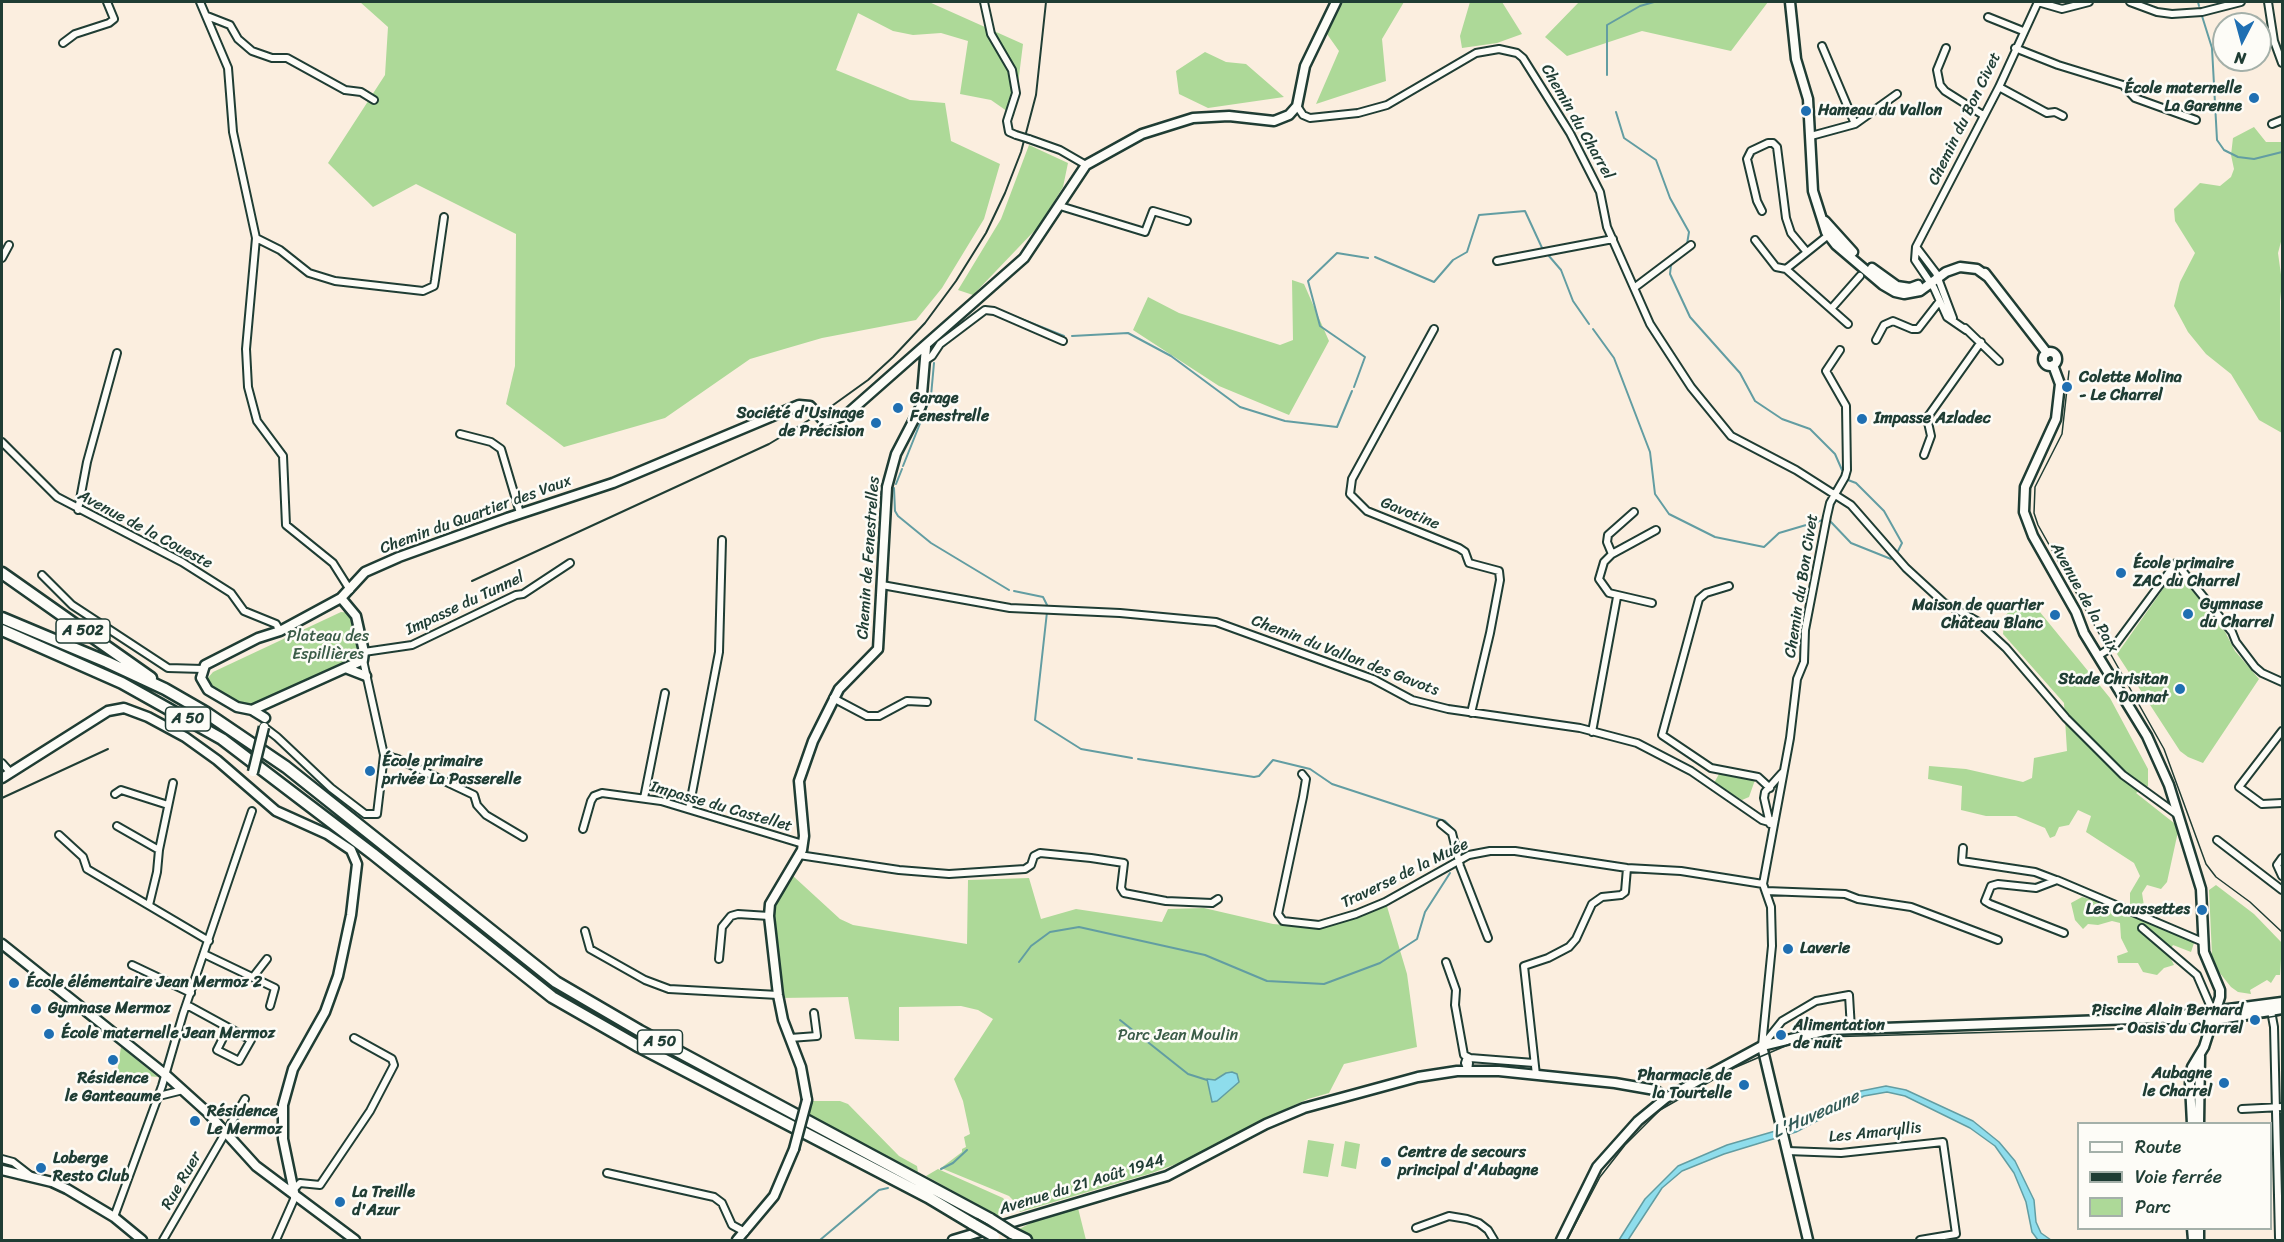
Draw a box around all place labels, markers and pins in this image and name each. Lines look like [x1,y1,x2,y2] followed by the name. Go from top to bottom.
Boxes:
[2124,79,2242,117] place label: École maternelle La Garenne
[2247,91,2261,105] marker: École maternelle La Garenne
[1818,101,1942,121] place label: Hameau du Vallon
[1799,104,1813,118] marker: Hameau du Vallon
[2079,368,2182,406] place label: Colette Molina - Le Charrel
[2060,380,2074,394] marker: Colette Molina - Le Charrel
[910,389,989,427] place label: Garage Fenestrelle
[891,401,905,415] marker: Garage Fenestrelle
[737,404,864,442] place label: Société d'Usinage de Précision
[1874,409,1991,429] place label: Impasse Azladec
[1855,412,1869,426] marker: Impasse Azladec
[869,416,883,430] marker: Société d'Usinage de Précision
[2133,554,2240,592] place label: École primaire ZAC du Charrel
[2114,566,2128,580] marker: École primaire ZAC du Charrel
[2200,595,2273,633] place label: Gymnase du Charrel
[1912,596,2043,634] place label: Maison de quartier Château Blanc
[2181,607,2195,621] marker: Gymnase du Charrel
[2048,608,2062,622] marker: Maison de quartier Château Blanc
[2058,670,2168,708] place label: Stade Chrisitan Donnat
[2173,682,2187,696] marker: Stade Chrisitan Donnat
[382,752,521,790] place label: École primaire privée La Passerelle
[363,764,377,778] marker: École primaire privée La Passerelle
[2086,900,2190,920] place label: Les Caussettes
[2195,903,2209,917] marker: Les Caussettes
[1800,939,1850,959] place label: Laverie
[1781,942,1795,956] marker: Laverie
[26,973,262,993] place label: École élémentaire Jean Mermoz 2
[7,976,21,990] marker: École élémentaire Jean Mermoz 2
[48,999,171,1019] place label: Gymnase Mermoz
[2092,1001,2243,1039] place label: Piscine Alain Bernard - Oasis du Charrel
[29,1002,43,1016] marker: Gymnase Mermoz
[2248,1013,2262,1027] marker: Piscine Alain Bernard - Oasis du Charrel
[1793,1016,1885,1054] place label: Alimentation de nuit
[61,1024,275,1044] place label: École maternelle Jean Mermoz
[42,1027,56,1041] marker: École maternelle Jean Mermoz
[1774,1028,1788,1042] marker: Alimentation de nuit
[106,1053,120,1067] marker: Résidence le Ganteaume
[2143,1064,2212,1102] place label: Aubagne le Charrel
[1638,1066,1732,1104] place label: Pharmacie de la Tourtelle
[65,1069,161,1107] place label: Résidence le Ganteaume
[2217,1076,2231,1090] marker: Aubagne le Charrel
[1737,1078,1751,1092] marker: Pharmacie de la Tourtelle
[207,1102,283,1140] place label: Résidence Le Mermoz
[188,1114,202,1128] marker: Résidence Le Mermoz
[1398,1143,1538,1181] place label: Centre de secours principal d'Aubagne
[53,1149,129,1187] place label: Loberge Resto Club
[1379,1155,1393,1169] marker: Centre de secours principal d'Aubagne
[34,1161,48,1175] marker: Loberge Resto Club
[352,1183,415,1221] place label: La Treille d'Azur
[333,1195,347,1209] marker: La Treille d'Azur

